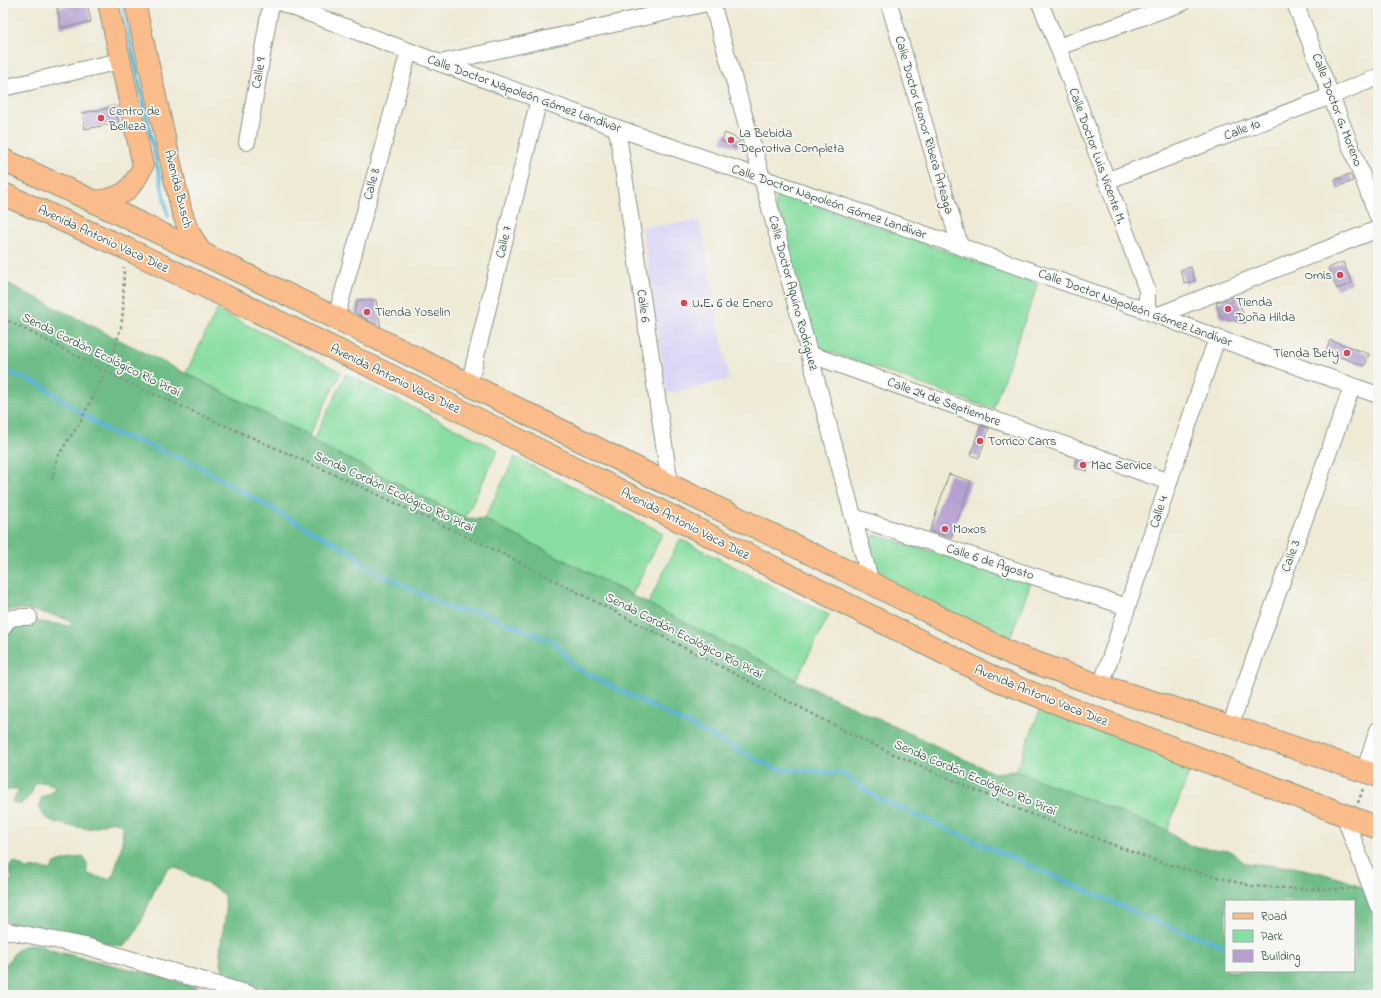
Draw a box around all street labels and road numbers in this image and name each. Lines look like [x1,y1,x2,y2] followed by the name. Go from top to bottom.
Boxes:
[888,34,959,217] street label: Calle Doctor Leonor Ribera Arteaga
[424,50,625,138] street label: Calle Doctor Napoleón Gómez Landívar
[1307,51,1367,170] street label: Calle Doctor G. Moreno
[247,56,271,90] street label: Calle 9
[1064,85,1131,227] street label: Calle Doctor Luis Vicente M.
[1221,114,1263,146] street label: Calle 10
[159,148,197,230] street label: Avenida Busch
[729,160,930,245] street label: Calle Doctor Napoleón Gómez Landívar
[359,166,385,202] street label: Calle 8
[35,200,172,278] street label: Avenida Antonio Vaca Diez
[762,213,823,373] street label: Calle Doctor Aquino Rodríguez
[491,223,517,260] street label: Calle 7
[1035,264,1236,352] street label: Calle Doctor Napoleón Gómez Landívar
[631,288,655,324] street label: Calle 6
[18,308,184,403] street label: Senda Cordón Ecológico Río Piraí
[327,339,464,419] street label: Avenida Antonio Vaca Diez
[885,373,1004,431] street label: Calle 24 de Septiembre
[310,446,477,538] street label: Senda Cordón Ecológico Río Piraí
[617,483,753,565] street label: Avenida Antonio Vaca Diez
[1145,493,1173,531] street label: Calle 4
[1276,537,1306,575] street label: Calle 3
[943,539,1037,586] street label: Calle 6 de Agosto
[601,588,766,685] street label: Senda Cordón Ecológico Río Piraí
[972,661,1111,732] street label: Avenida Antonio Vaca Diez
[890,735,1059,822] street label: Senda Cordón Ecológico Río Piraí

